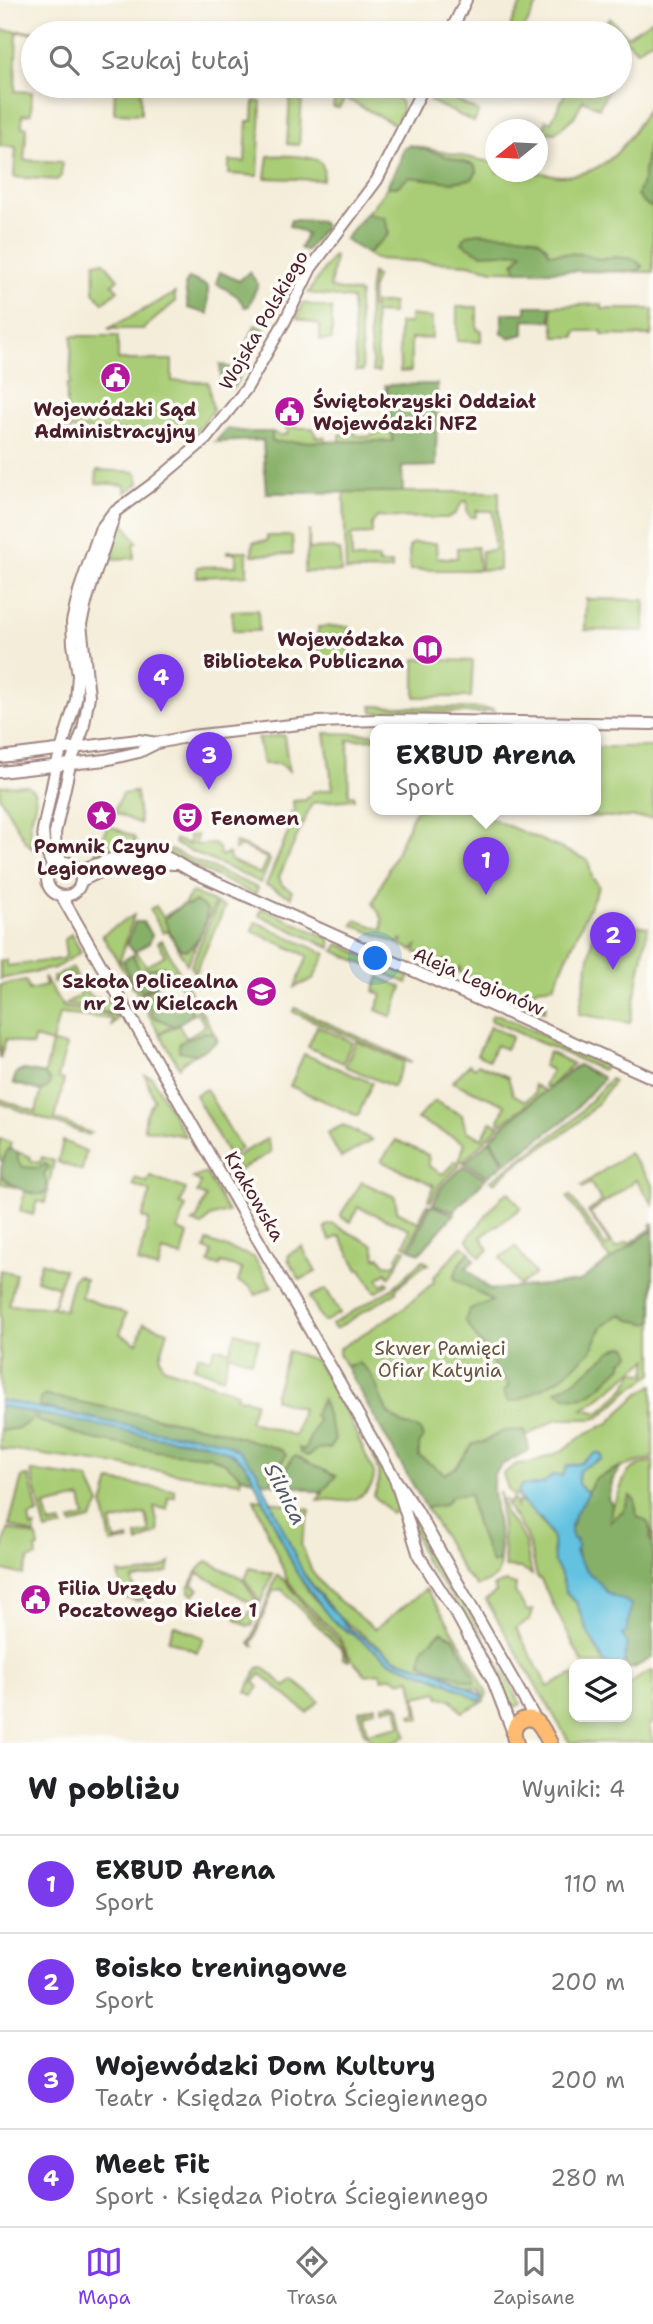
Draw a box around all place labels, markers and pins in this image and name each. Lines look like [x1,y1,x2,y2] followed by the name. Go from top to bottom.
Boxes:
[98,361,132,395] public building icon: Wojewódzki Sąd Administracyjny
[313,388,537,436] place label: Świętokrzyski Oddział Wojewódzki NFZ
[273,395,307,429] public building icon: Świętokrzyski Oddział Wojewódzki NFZ
[34,397,196,444] place label: Wojewódzki Sąd Administracyjny
[203,627,404,674] place label: Wojewódzka Biblioteka Publiczna
[410,633,444,667] library icon: Wojewódzka Biblioteka Publiczna
[138,654,184,712] pin: 4
[186,732,232,790] pin: 3
[85,798,119,832] place icon: Pomnik Czynu Legionowego
[171,801,205,835] theatre icon: Fenomen
[211,806,300,831] place label: Fenomen
[34,834,170,881] place label: Pomnik Czynu Legionowego
[463,837,509,895] pin: 1
[590,912,636,970] pin: 2
[62,969,238,1016] place label: Szkoła Policealna nr 2 w Kielcach
[244,975,278,1009] school or university icon: Szkoła Policealna nr 2 w Kielcach
[58,1576,257,1623] place label: Filia Urzędu Pocztowego Kielce 1
[18,1582,52,1616] public building icon: Filia Urzędu Pocztowego Kielce 1

